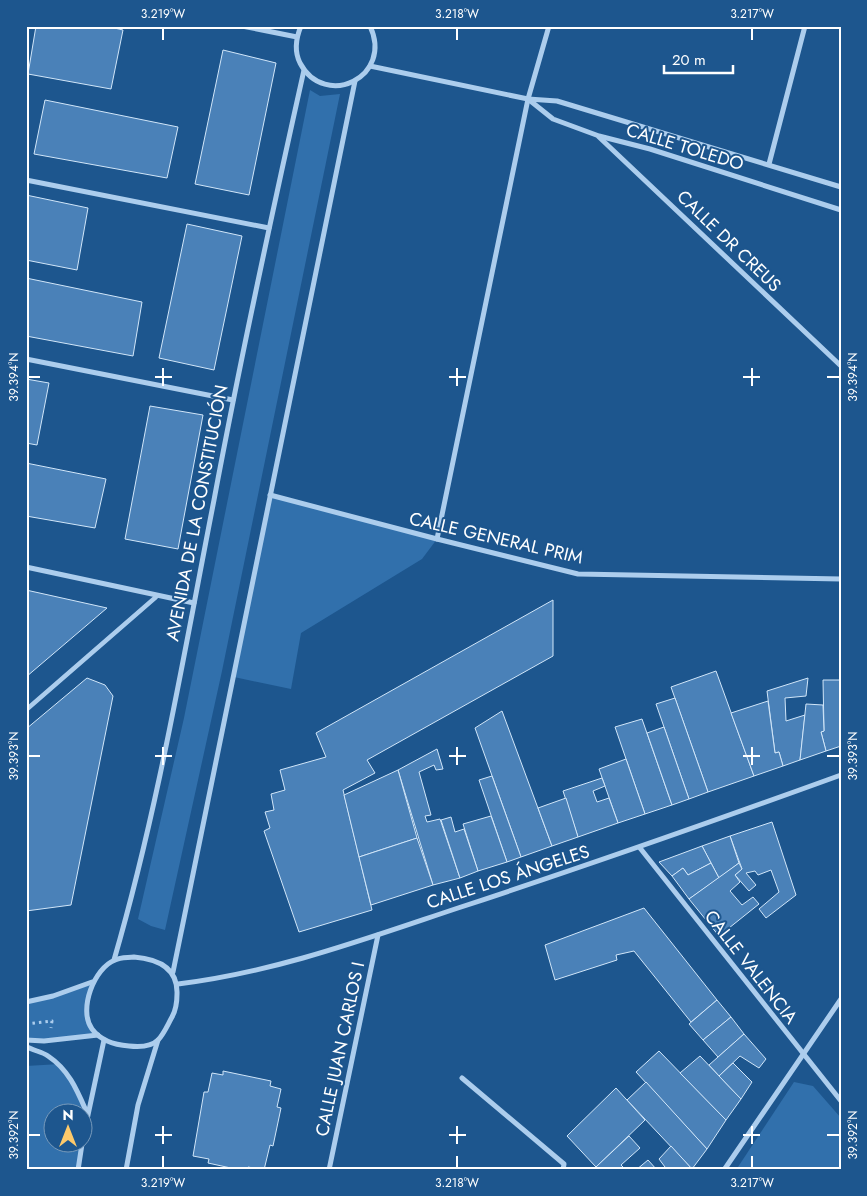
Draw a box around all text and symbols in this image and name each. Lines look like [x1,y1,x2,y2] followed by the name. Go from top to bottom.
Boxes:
[141,5,185,23] text: 3.219°W
[435,5,479,23] text: 3.218°W
[730,5,774,23] text: 3.217°W
[664,42,733,74] scale bar
[672,49,706,71] text: 20 m
[623,117,747,177] street label: CALLE TOLEDO
[671,184,787,298] street label: CALLE DR CREUS
[5,352,23,402] text: 39.394°N
[844,352,862,402] text: 39.394°N
[159,383,235,643] street label: AVENIDA DE LA CONSTITUCIÓN
[407,505,585,571] street label: CALLE GENERAL PRIM
[5,732,23,780] text: 39.393°N
[844,732,862,780] text: 39.393°N
[423,838,593,916] street label: CALLE LOS ÁNGELES
[698,905,804,1029] street label: CALLE VALENCIA
[309,959,371,1139] street label: CALLE JUAN CARLOS I
[42,1104,92,1154] north arrow
[62,1105,74,1125] text: N
[5,1110,23,1160] text: 39.392°N
[844,1110,862,1160] text: 39.392°N
[141,1174,185,1192] text: 3.219°W
[435,1174,479,1192] text: 3.218°W
[730,1174,774,1192] text: 3.217°W

